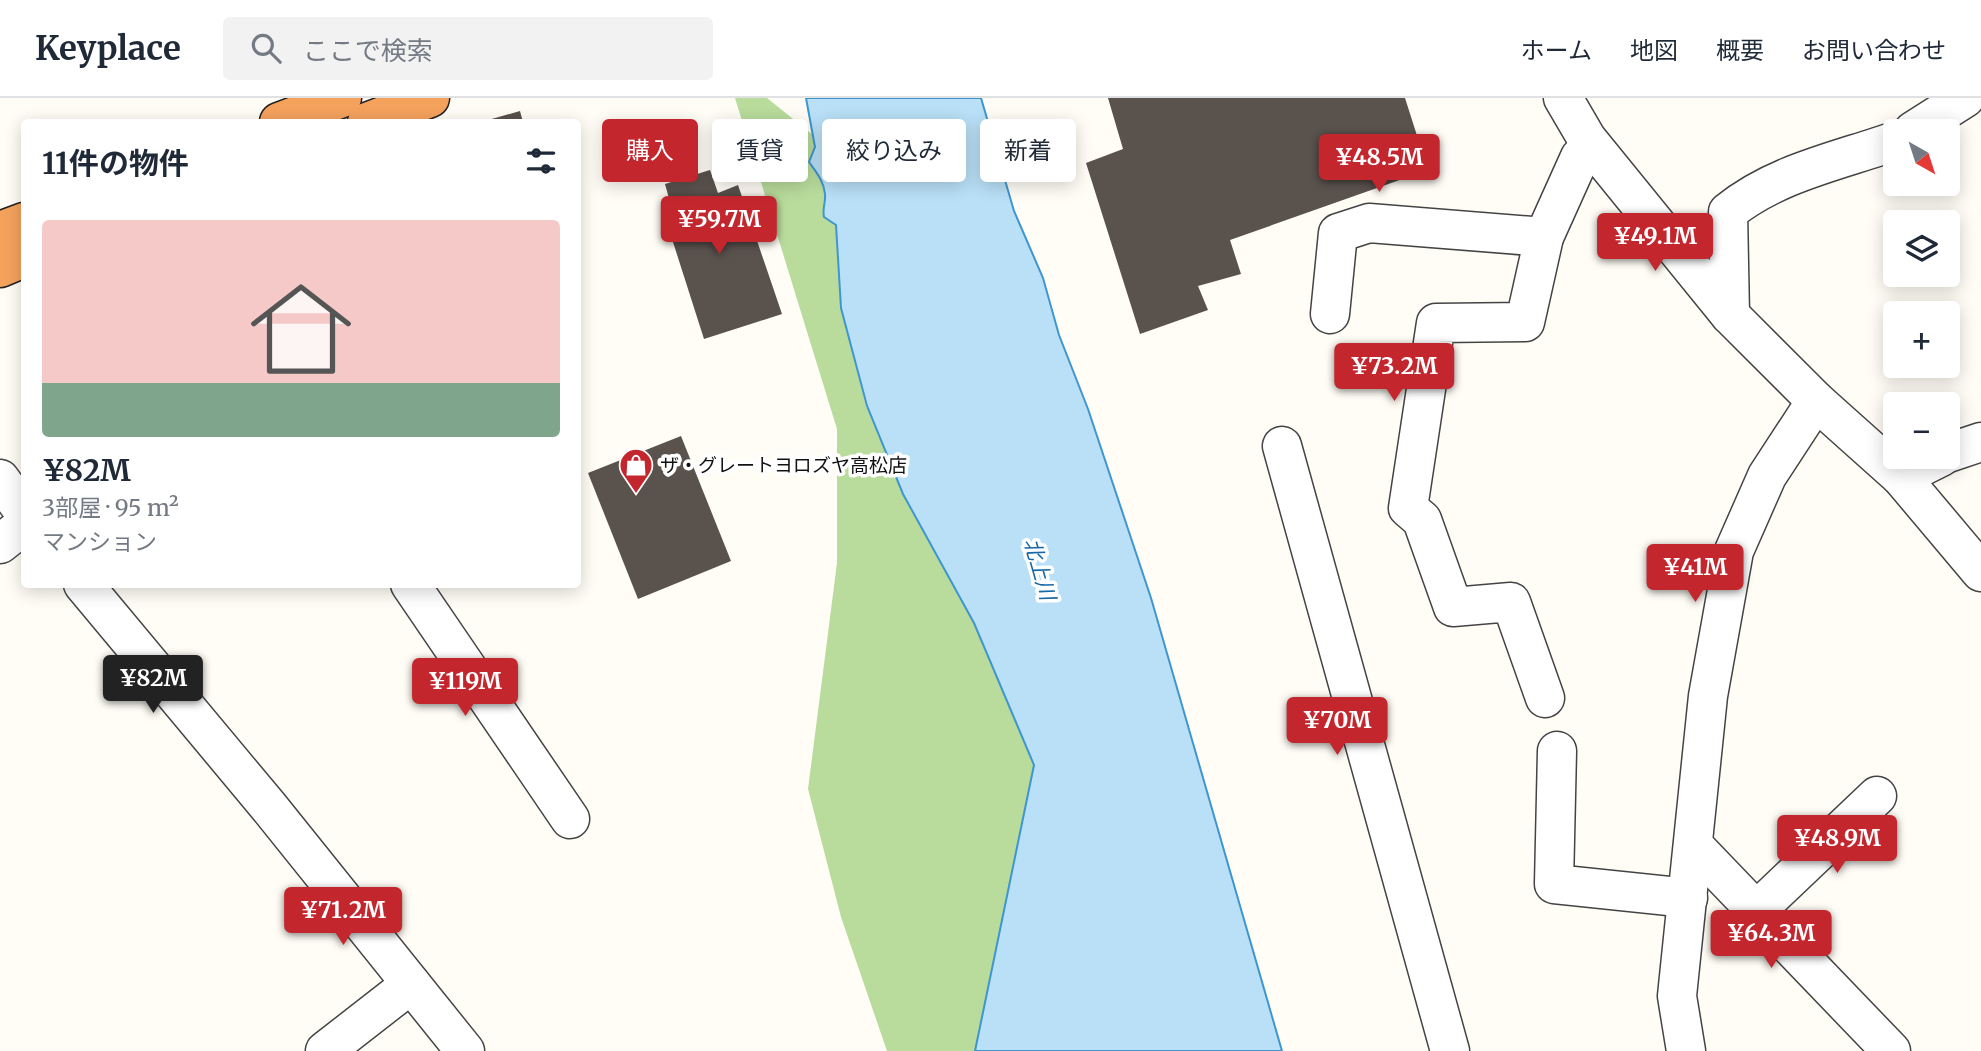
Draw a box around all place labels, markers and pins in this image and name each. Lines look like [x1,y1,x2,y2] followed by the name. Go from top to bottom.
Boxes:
[1322,134,1436,194] pin: ¥48.5M
[662,197,776,256] pin: ¥59.7M
[1598,214,1712,273] pin: ¥49.1M
[1337,344,1451,403] pin: ¥73.2M
[617,446,655,495] shop icon: ザ・グレートヨロズヤ高松店
[660,453,907,477] place label: ザ・グレートヨロズヤ高松店
[1654,545,1736,604] pin: ¥41M
[112,656,194,715] pin: ¥82M
[416,658,514,718] pin: ¥119M
[1296,698,1378,757] pin: ¥70M
[1780,816,1894,875] pin: ¥48.9M
[286,888,400,947] pin: ¥71.2M
[1714,910,1828,970] pin: ¥64.3M

